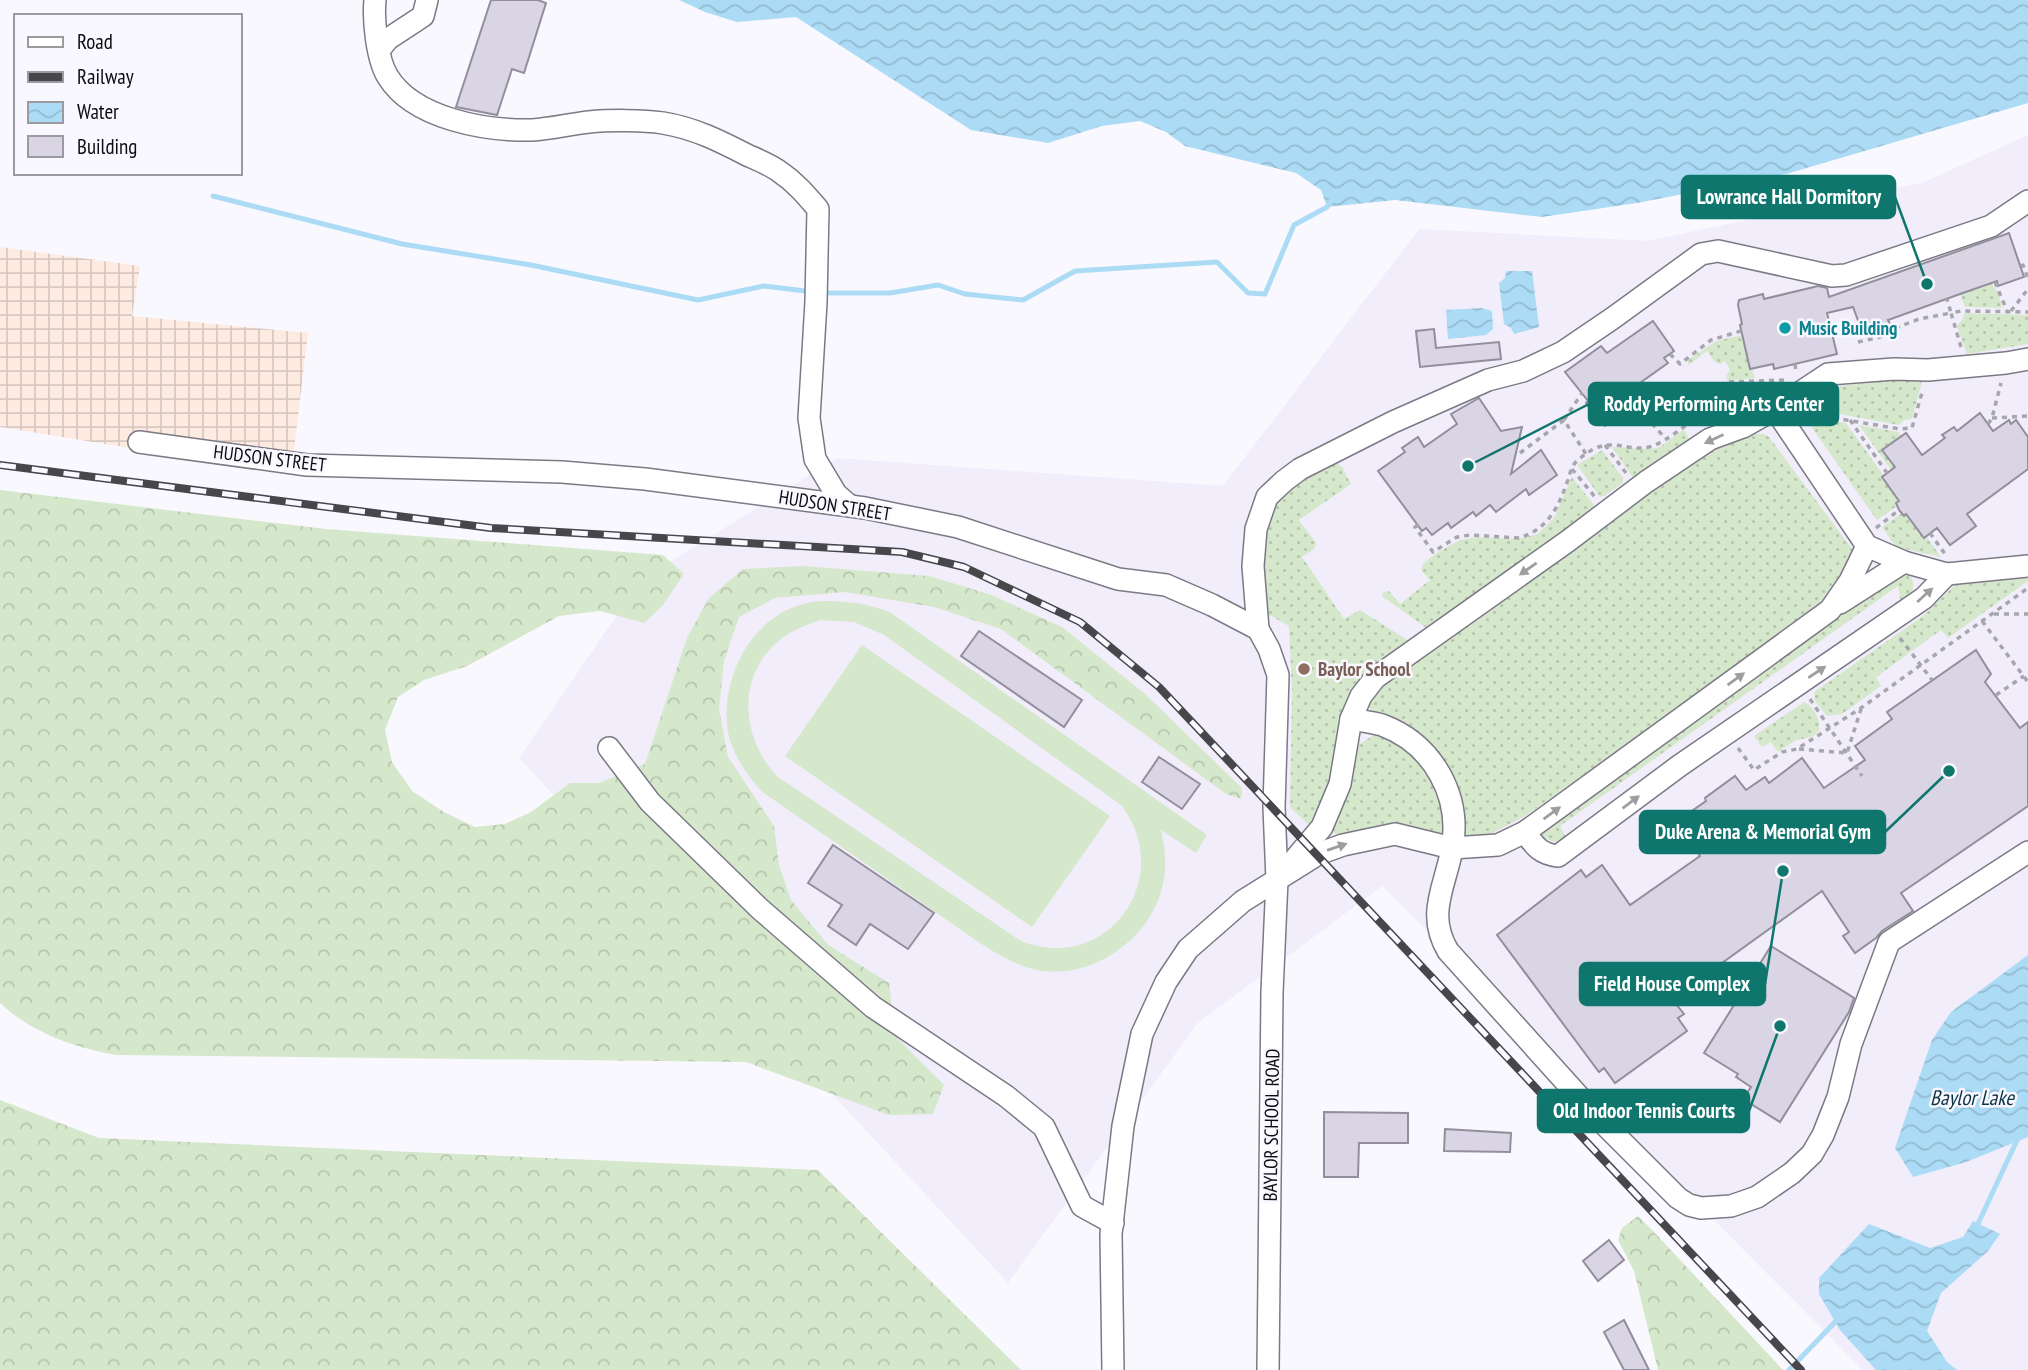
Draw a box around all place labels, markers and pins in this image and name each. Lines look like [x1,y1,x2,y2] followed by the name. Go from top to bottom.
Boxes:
[1682,176,1895,218] callout: Lowrance Hall Dormitory
[1799,316,1898,340] place label: Music Building
[1777,320,1793,336] marker: Music Building
[1589,383,1838,425] callout: Roddy Performing Arts Center
[1318,657,1411,681] place label: Baylor School
[1296,661,1312,677] marker: Baylor School
[1640,811,1885,853] callout: Duke Arena & Memorial Gym
[1580,963,1765,1005] callout: Field House Complex
[1538,1090,1749,1132] callout: Old Indoor Tennis Courts

